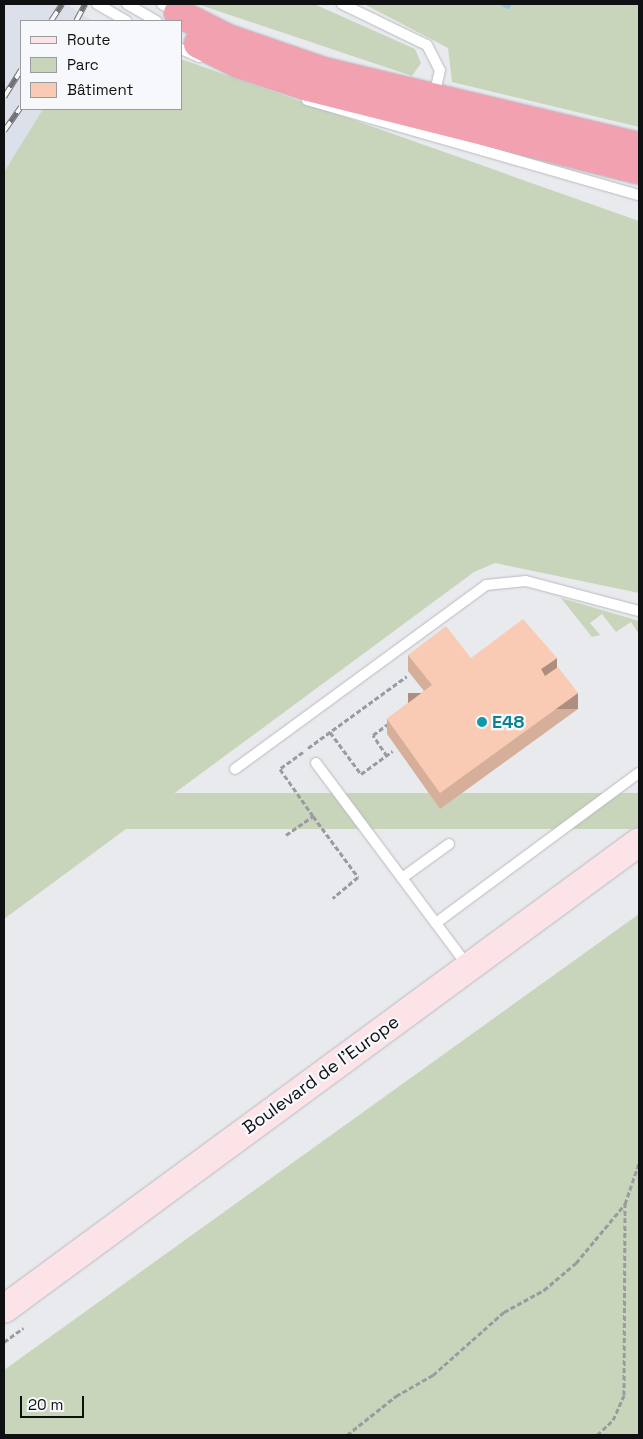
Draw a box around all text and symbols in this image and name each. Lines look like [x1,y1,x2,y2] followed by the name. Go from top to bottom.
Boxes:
[20,20,182,110] legend
[67,30,110,49] text: Route
[67,55,99,74] text: Parc
[67,80,133,99] text: Bâtiment
[492,711,524,733] place label: E48
[476,716,488,728] marker: E48
[239,1011,403,1139] street label: Boulevard de l'Europe
[22,1386,86,1418] scale bar
[28,1395,63,1414] text: 20 m

